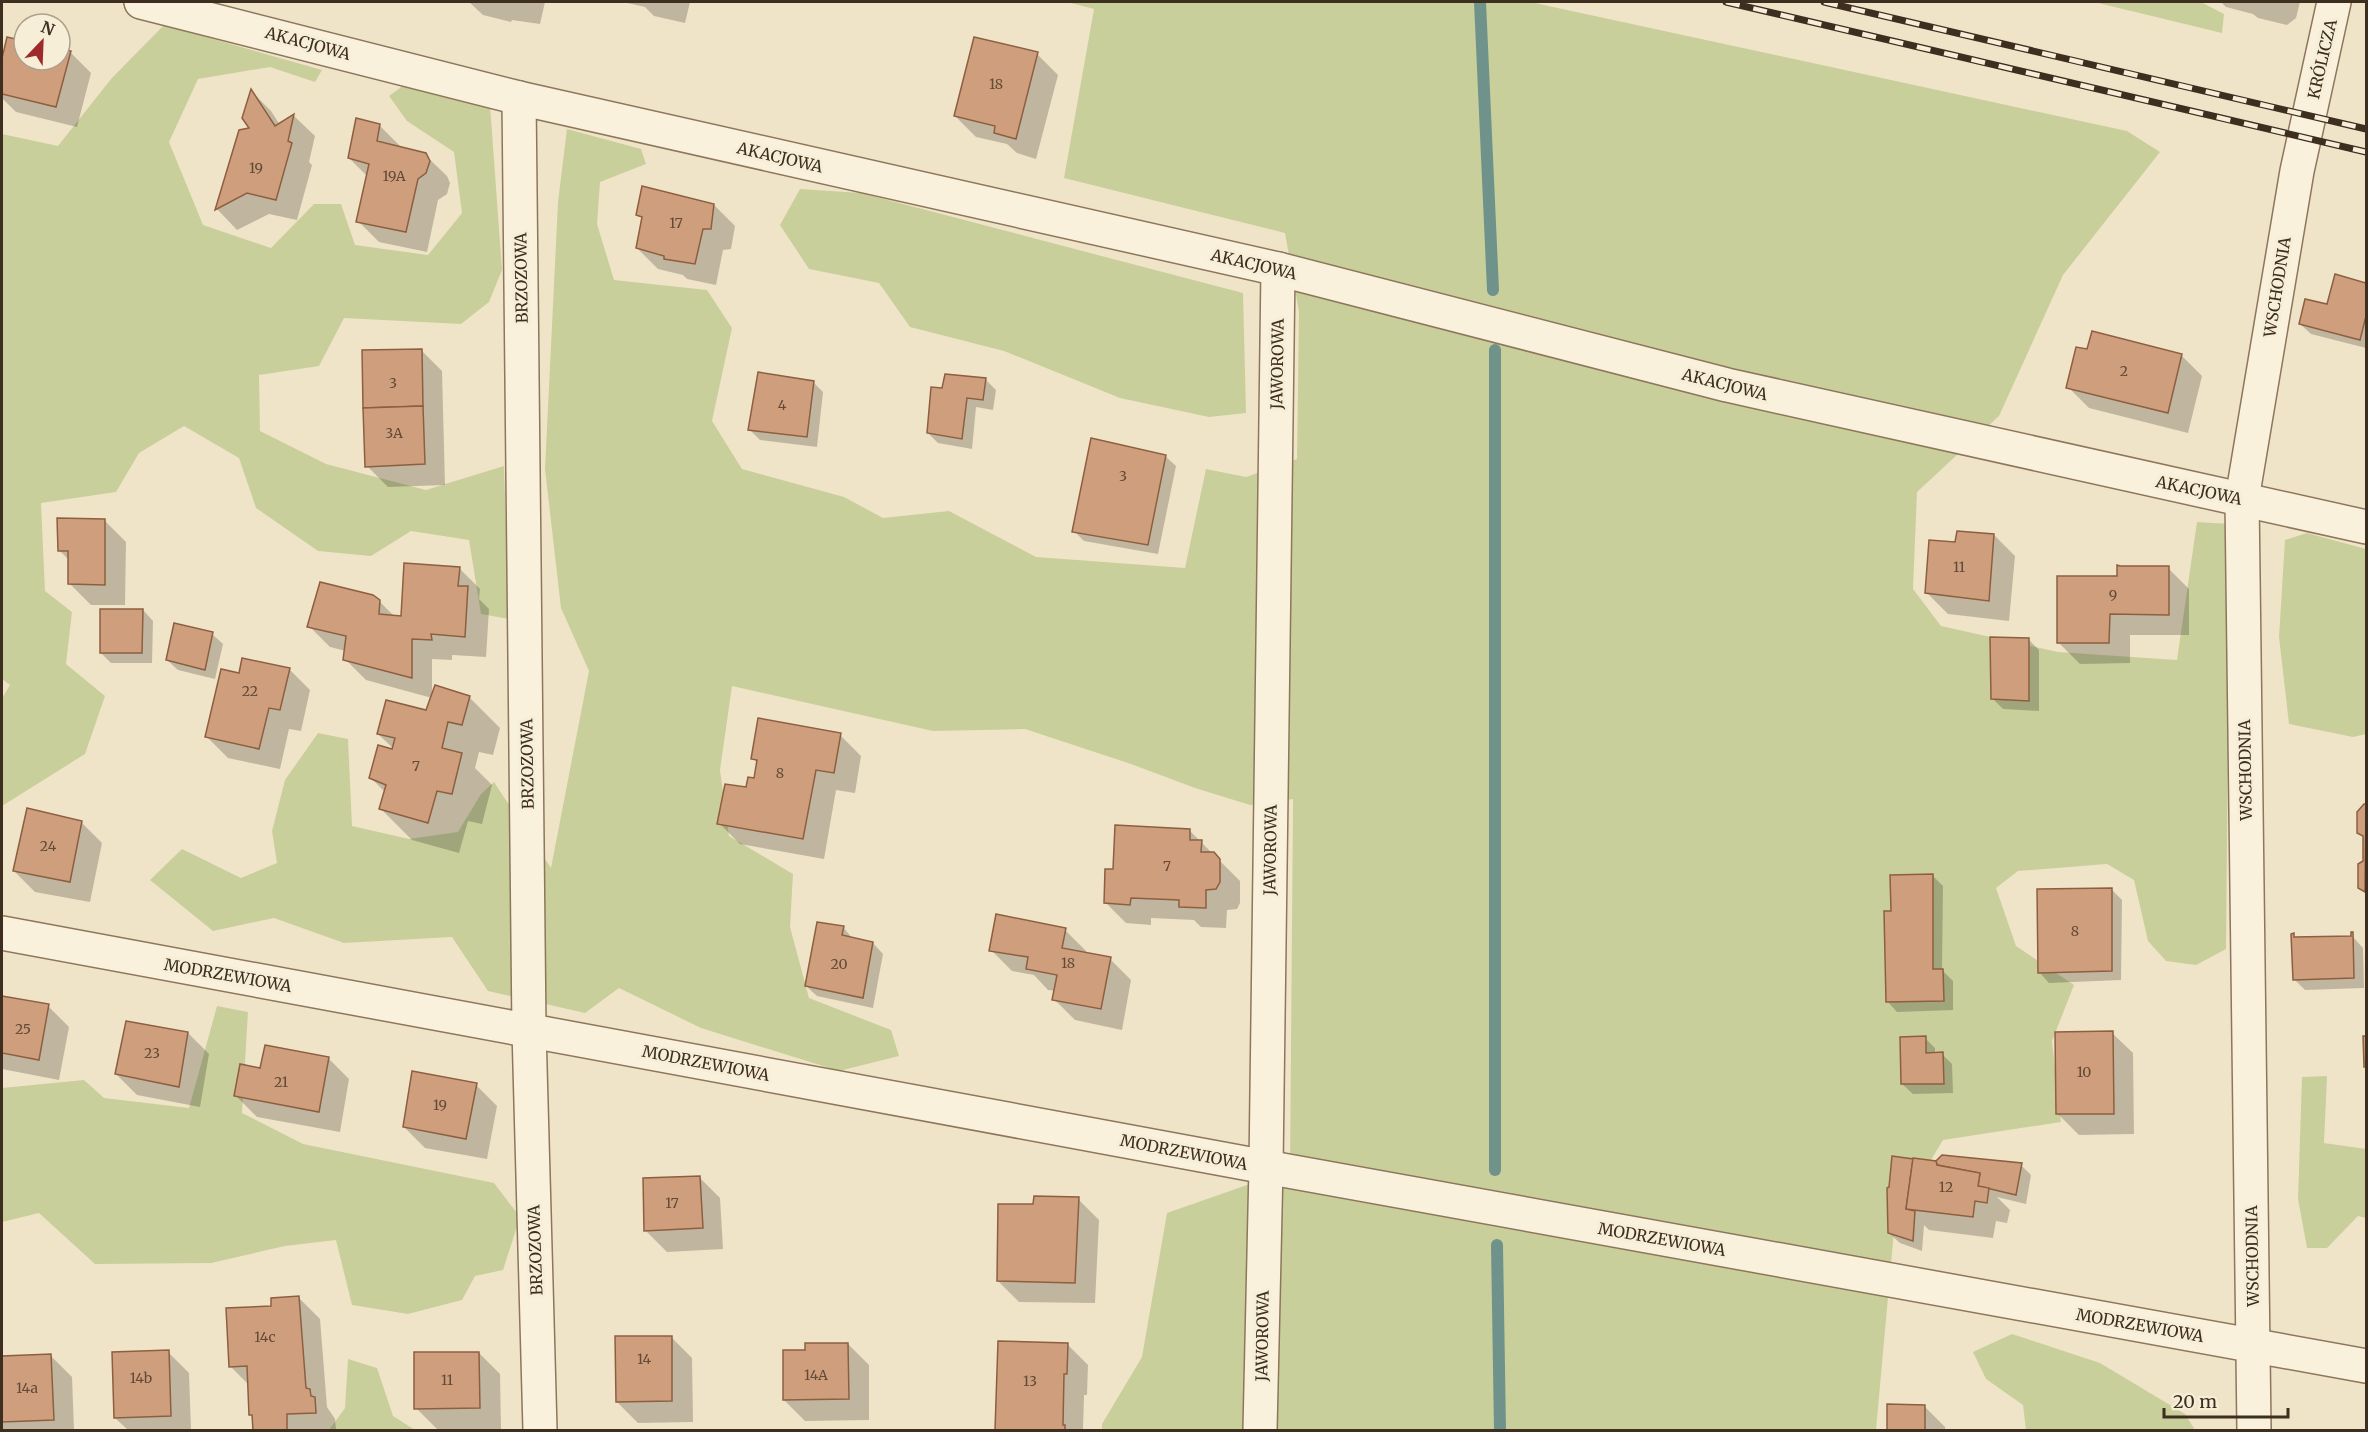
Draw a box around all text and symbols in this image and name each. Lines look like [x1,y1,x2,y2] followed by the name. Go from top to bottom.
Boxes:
[12,12,72,72] north arrow
[2303,16,2341,101] street label: KRÓLICZA
[38,17,58,40] text: N
[262,22,354,64] street label: AKACJOWA
[989,75,1003,93] house number: 18
[734,137,826,177] street label: AKACJOWA
[249,159,263,177] house number: 19
[382,167,406,185] house number: 19A
[669,214,683,232] house number: 17
[510,232,532,324] street label: BRZOZOWA
[2259,235,2295,340] street label: WSCHODNIA
[1208,244,1300,284] street label: AKACJOWA
[1266,318,1288,410] street label: JAWOROWA
[2120,362,2128,380] house number: 2
[1679,363,1771,404] street label: AKACJOWA
[389,374,397,392] house number: 3
[778,396,787,414] house number: 4
[385,424,403,442] house number: 3A
[1119,467,1127,485] house number: 3
[2153,471,2245,509] street label: AKACJOWA
[1953,558,1965,576] house number: 11
[2109,586,2117,604] house number: 9
[242,682,258,700] house number: 22
[516,718,538,810] street label: BRZOZOWA
[2234,719,2256,822] street label: WSCHODNIA
[412,757,420,775] house number: 7
[776,764,784,782] house number: 8
[1259,804,1281,896] street label: JAWOROWA
[40,837,57,855] house number: 24
[1163,857,1171,875] house number: 7
[2071,922,2079,940] house number: 8
[163,954,294,996] street label: MODRZEWIOWA
[1061,954,1075,972] house number: 18
[830,955,848,973] house number: 20
[15,1020,31,1038] house number: 25
[641,1041,772,1085] street label: MODRZEWIOWA
[144,1044,160,1062] house number: 23
[2077,1063,2091,1081] house number: 10
[274,1073,288,1091] house number: 21
[433,1096,447,1114] house number: 19
[1119,1130,1250,1174] street label: MODRZEWIOWA
[1939,1178,1953,1196] house number: 12
[665,1194,679,1212] house number: 17
[523,1204,547,1296] street label: BRZOZOWA
[2241,1205,2263,1308] street label: WSCHODNIA
[1597,1218,1728,1260] street label: MODRZEWIOWA
[1251,1290,1273,1382] street label: JAWOROWA
[2075,1304,2206,1346] street label: MODRZEWIOWA
[254,1328,276,1346] house number: 14c
[637,1350,651,1368] house number: 14
[804,1366,828,1384] house number: 14A
[130,1369,152,1387] house number: 14b
[441,1371,453,1389] house number: 11
[1023,1372,1037,1390] house number: 13
[16,1379,38,1397] house number: 14a
[2164,1381,2288,1419] scale bar
[2173,1390,2217,1413] text: 20 m

